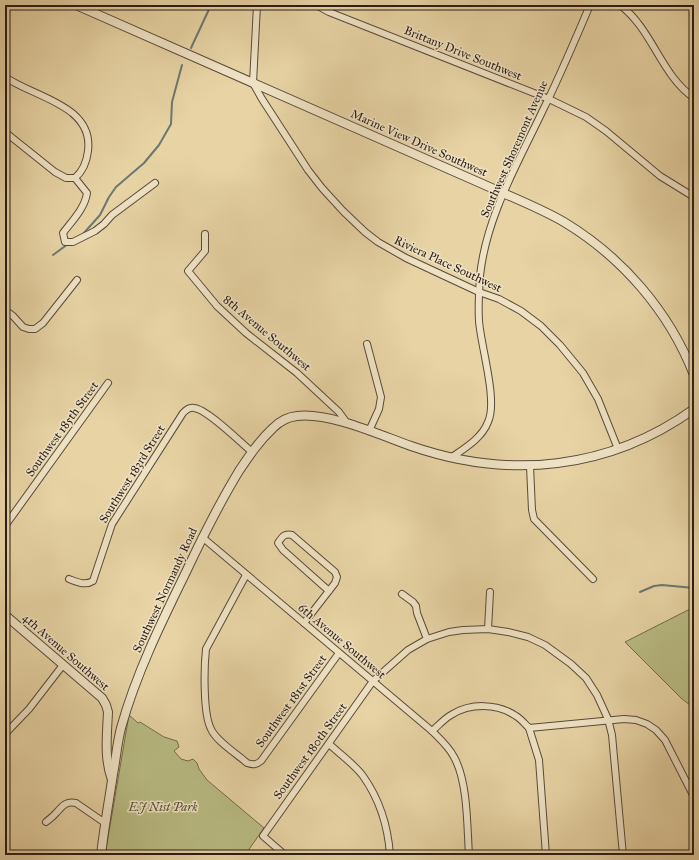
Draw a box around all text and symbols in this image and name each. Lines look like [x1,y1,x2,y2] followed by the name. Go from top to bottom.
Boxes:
[402,23,525,83] street label: Brittany Drive Southwest
[477,78,551,220] street label: Southwest Shoremont Avenue
[348,106,490,180] street label: Marine View Drive Southwest
[392,233,505,295] street label: Riviera Place Southwest
[220,292,314,374] street label: 8th Avenue Southwest
[23,378,102,479] street label: Southwest 185th Street
[96,422,168,526] street label: Southwest 183rd Street
[130,525,200,655] street label: Southwest Normandy Road
[295,600,389,682] street label: 6th Avenue Southwest
[20,611,113,694] street label: 4th Avenue Southwest
[253,651,330,750] street label: Southwest 181st Street
[270,700,350,802] street label: Southwest 180th Street
[127,800,198,814] park label: E.J Nist Park

